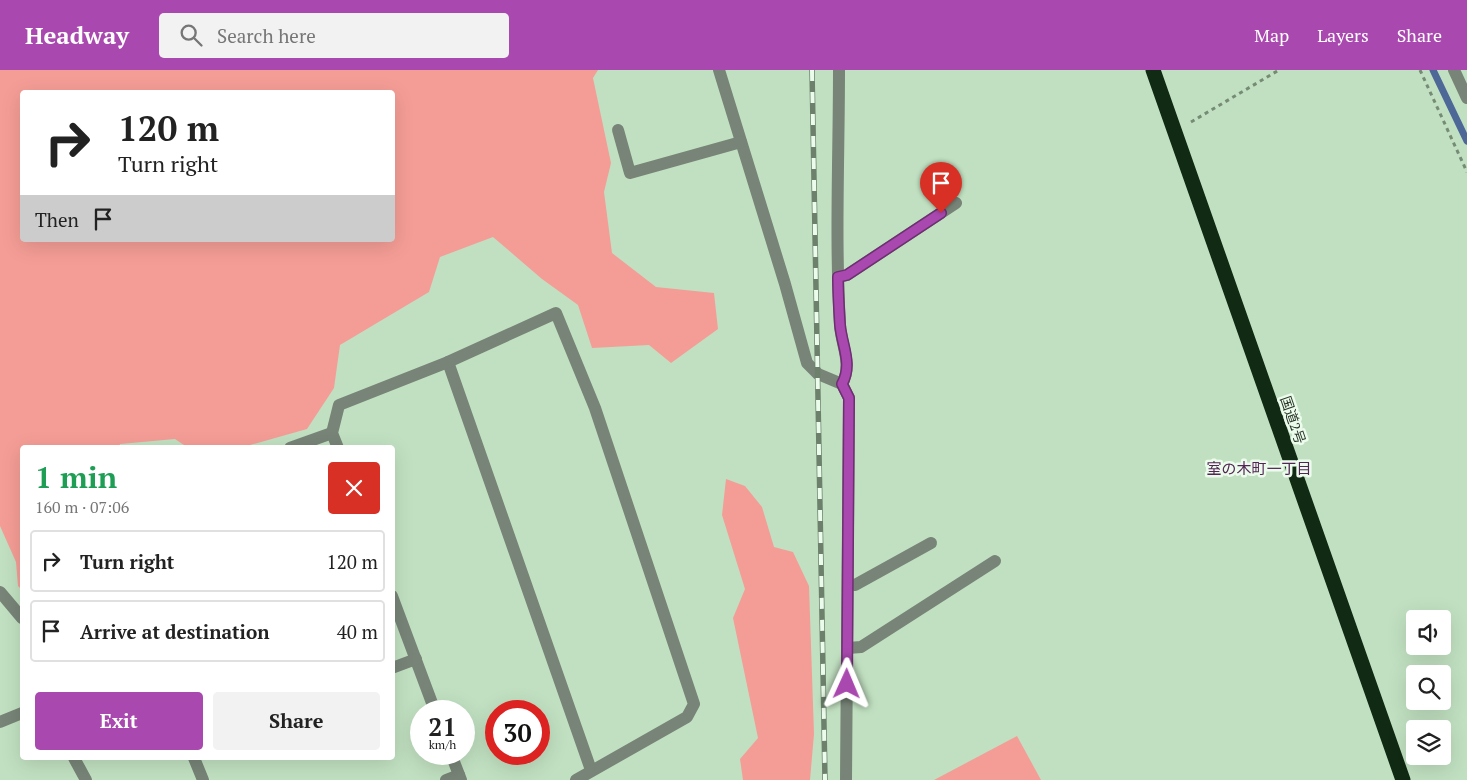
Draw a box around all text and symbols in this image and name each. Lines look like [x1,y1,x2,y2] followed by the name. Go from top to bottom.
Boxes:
[159,13,509,58] search box
[25,19,129,51] text: Headway
[177,21,205,49] icon: search
[217,23,316,48] text: Search here
[1254,23,1289,47] text: Map
[1317,23,1369,47] text: Layers
[1397,23,1442,47] text: Share
[118,105,219,151] text: 120 m
[35,110,100,175] icon: right
[118,149,218,178] text: Turn right
[920,162,962,213] pin
[927,169,955,197] icon: arrive
[89,205,117,233] icon: arrive
[35,207,79,232] text: Then
[1276,393,1311,446] street label: 国道2号
[35,457,117,497] text: 1 min
[1206,458,1312,478] district label: 室の木町一丁目
[328,462,380,514] button: close
[35,496,129,518] text: 160 m · 07:06
[37,547,65,575] icon: right
[80,549,174,574] text: Turn right
[327,549,378,574] text: 120 m
[1406,610,1451,765] map controls
[1406,610,1451,655] button: sound
[37,617,65,645] icon: arrive
[80,619,269,644] text: Arrive at destination
[337,619,378,644] text: 40 m
[820,657,872,709] position arrow
[1406,665,1451,710] button: search
[35,692,203,750] button: Exit
[213,692,380,750] button: Share
[485,700,550,765] speed limit sign: 30
[428,710,457,743] text: 21
[1406,720,1451,765] button: layers
[429,737,456,752] text: km/h

